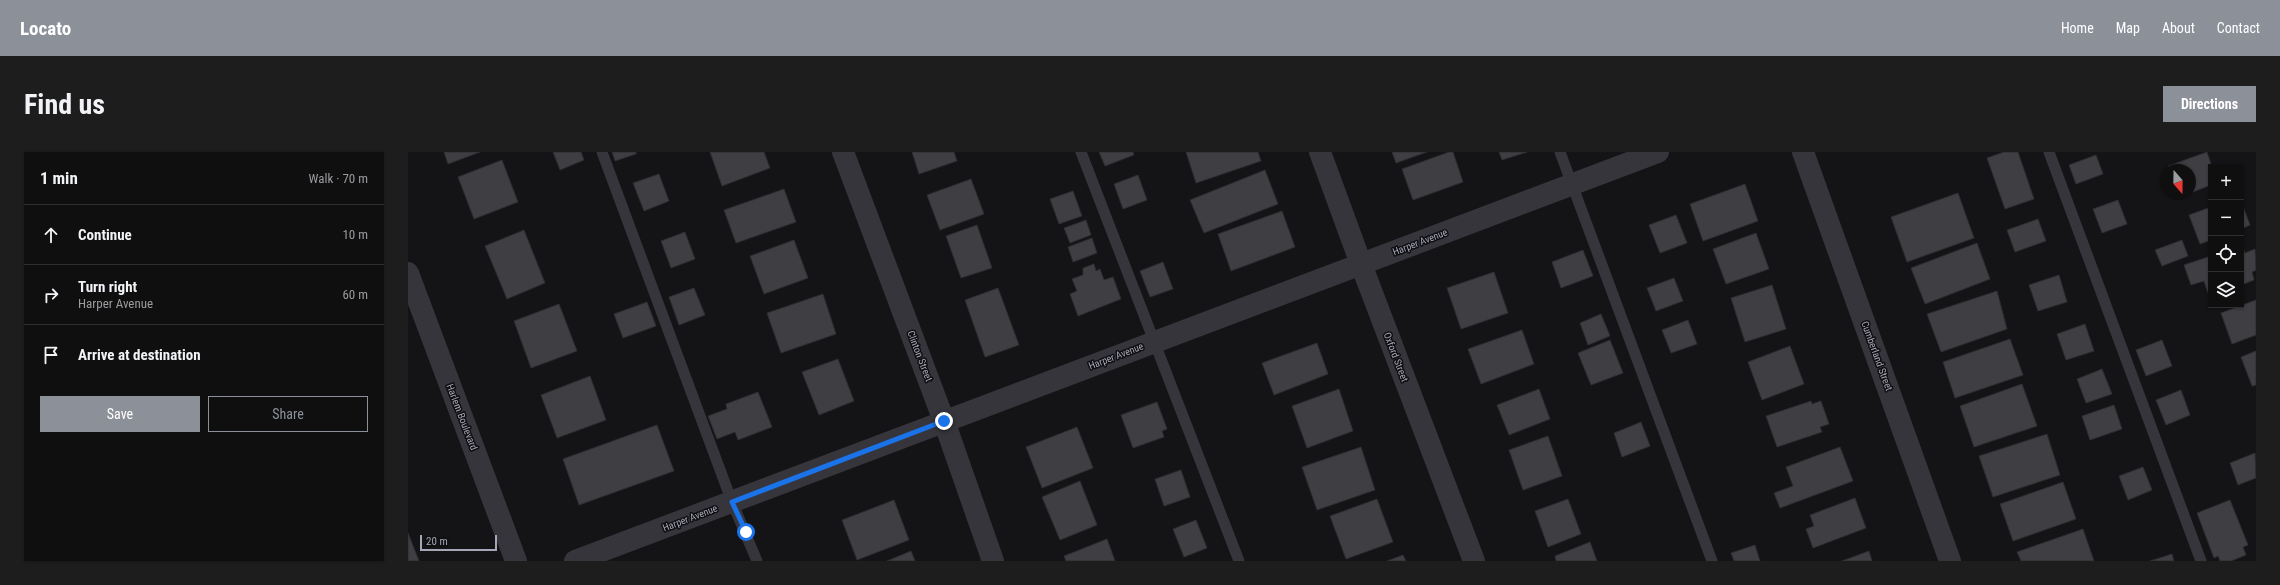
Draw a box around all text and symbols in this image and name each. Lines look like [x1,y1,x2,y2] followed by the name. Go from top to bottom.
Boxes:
[20,17,71,40] text: Locato
[2061,20,2094,36] text: Home
[2116,20,2140,36] text: Map
[2162,20,2195,36] text: About
[2217,20,2260,36] text: Contact
[2163,86,2256,122] button: Directions
[24,88,105,121] text: Find us
[2160,164,2196,200] north arrow
[2208,164,2244,308] map controls
[2208,164,2244,200] button: +
[40,168,78,188] text: 1 min
[308,171,368,186] text: Walk · 70 m
[2208,200,2244,236] button: −
[40,224,62,246] icon: ahead
[78,226,132,244] text: Continue
[1391,226,1449,257] street label: Harper Avenue
[342,227,368,242] text: 10 m
[2208,236,2244,272] button: locate
[2208,272,2244,308] button: layers
[78,278,137,296] text: Turn right
[40,284,62,306] icon: right
[342,287,368,302] text: 60 m
[78,296,153,311] text: Harper Avenue
[1859,320,1895,392] street label: Cumberland Street
[905,329,935,383] street label: Clinton Street
[1382,331,1411,383] street label: Oxford Street
[1087,340,1145,371] street label: Harper Avenue
[40,344,62,366] icon: arrive
[78,346,201,364] text: Arrive at destination
[444,382,480,452] street label: Harlem Boulevard
[40,396,200,432] button: Save
[208,396,368,432] button: Share
[935,412,953,430] route end
[661,502,719,533] street label: Harper Avenue
[737,523,755,541] route start
[420,533,497,552] scale bar
[426,535,448,548] text: 20 m

